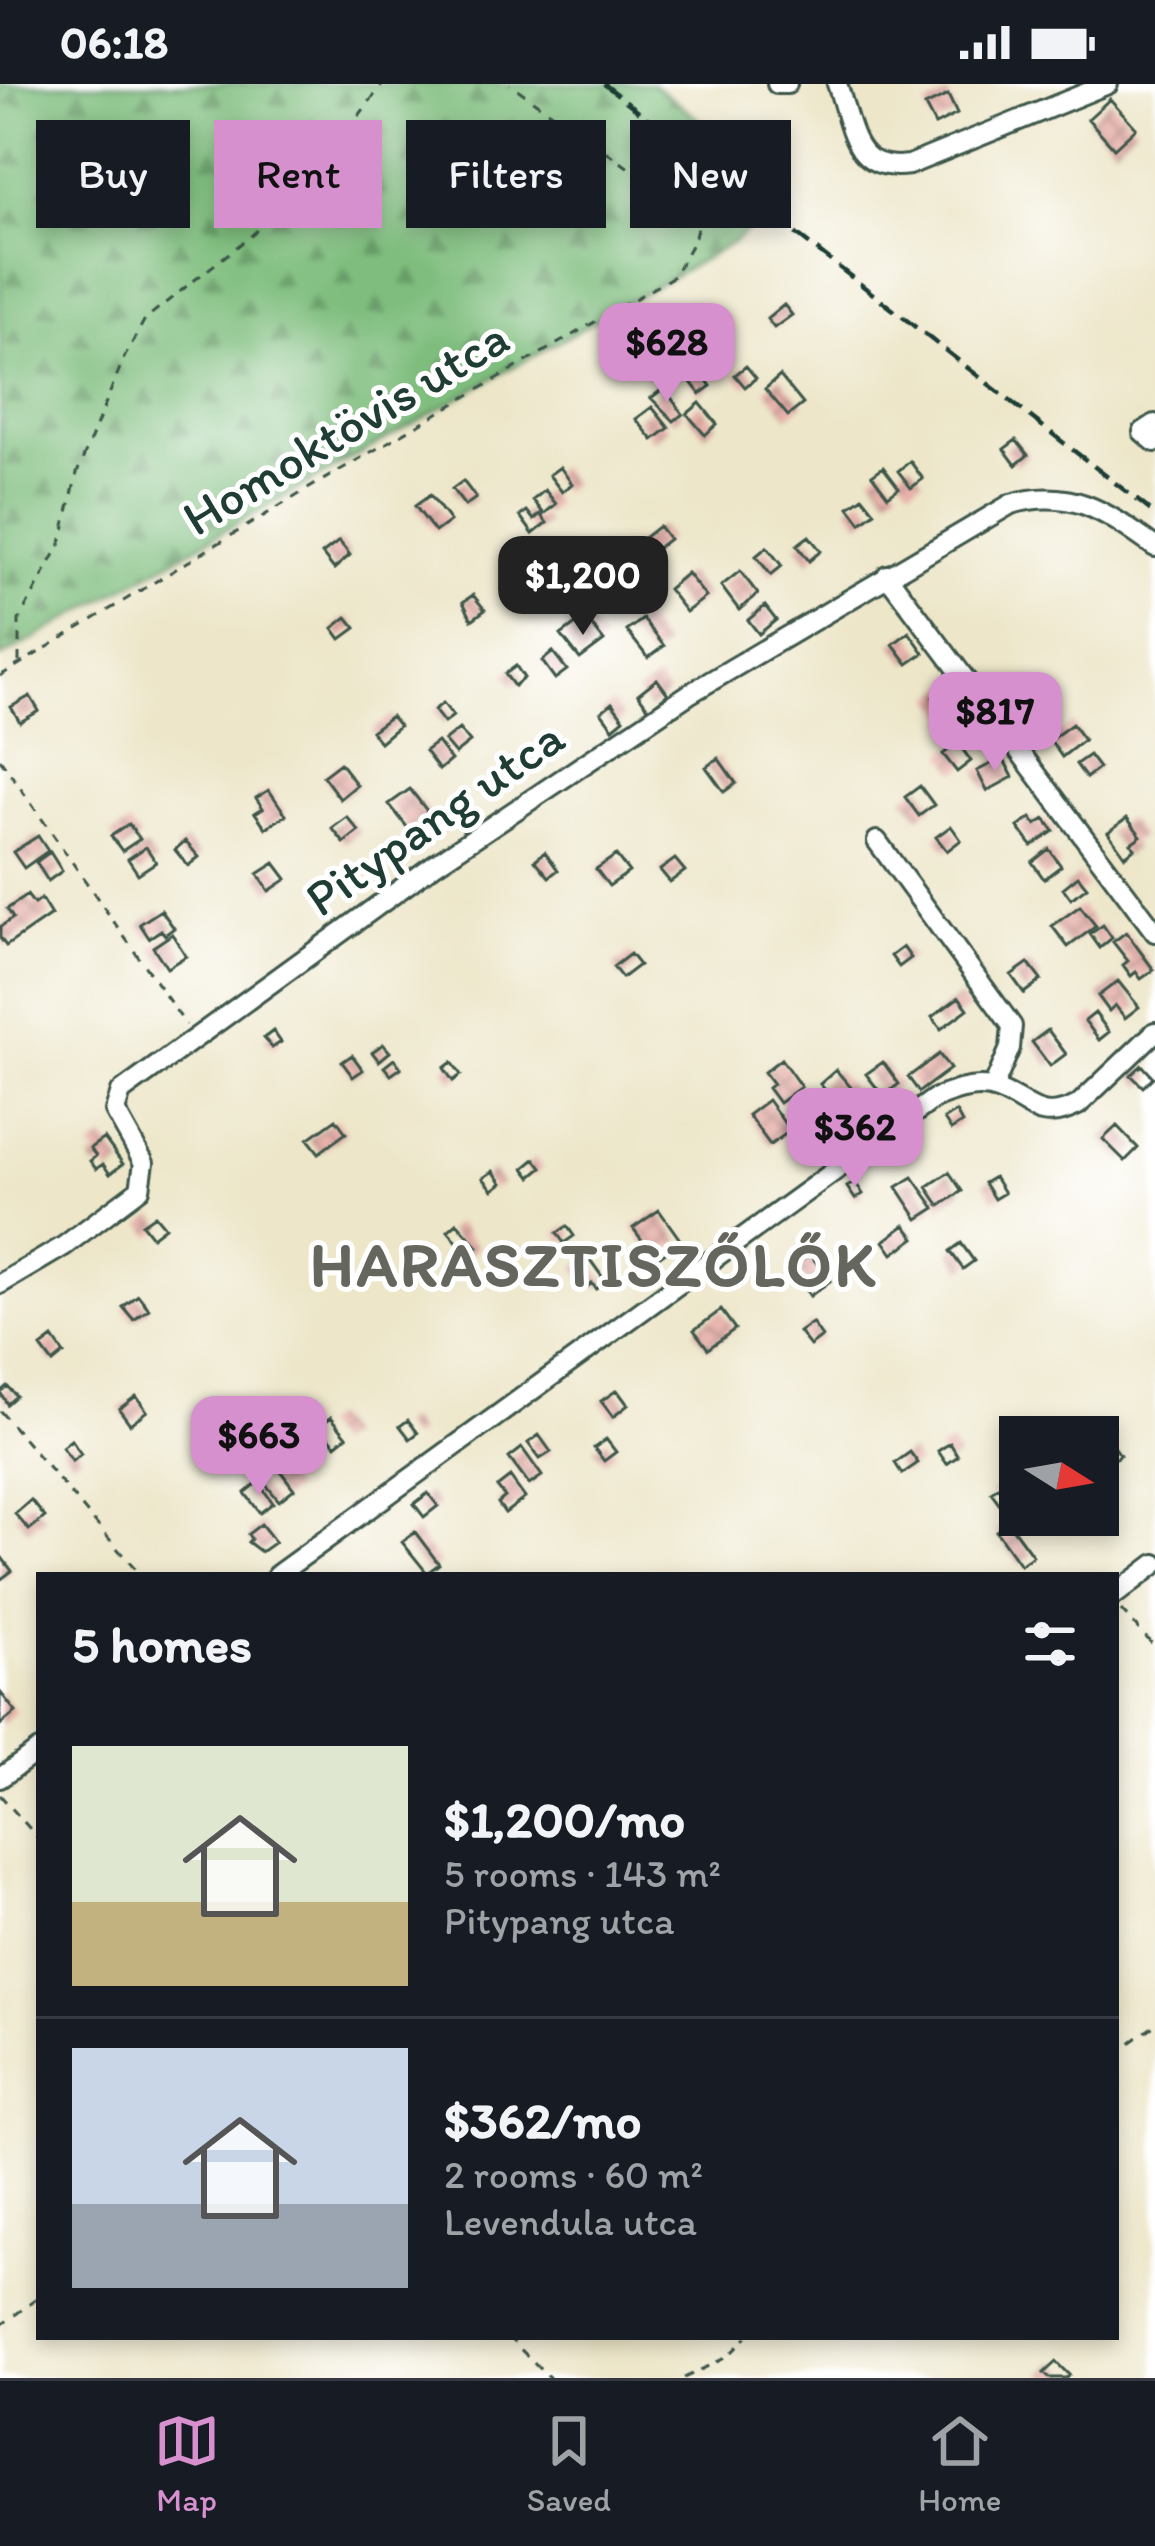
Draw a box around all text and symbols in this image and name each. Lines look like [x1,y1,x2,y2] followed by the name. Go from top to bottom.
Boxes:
[60,15,168,69] text: 06:18
[36,120,190,228] chip: Buy
[214,120,382,228] chip: Rent
[406,120,606,228] chip: Filters
[630,120,791,228] chip: New
[596,303,738,405] pin: $628
[172,306,519,549] street label: Homoktövis utca
[626,318,708,365] text: $628
[485,536,681,638] pin: $1,200
[525,551,641,598] text: $1,200
[924,672,1066,774] pin: $817
[956,687,1034,734] text: $817
[293,706,575,929] street label: Pitypang utca
[784,1088,926,1190] pin: $362
[814,1103,896,1150] text: $362
[310,1226,878,1302] district label: HARASZTISZŐLŐK
[188,1396,330,1498] pin: $663
[218,1411,300,1458] text: $663
[999,1416,1119,1536] north arrow
[999,1416,1119,1536] map controls
[1017,1611,1083,1677] icon: filters
[72,1614,252,1675] text: 5 homes
[444,1789,686,1850] text: $1,200/mo
[168,1794,312,1938] icon: home
[444,1850,721,1897] text: 5 rooms · 143 m²
[444,1897,675,1944] text: Pitypang utca
[444,2090,642,2151] text: $362/mo
[168,2096,312,2240] icon: home
[444,2151,703,2198] text: 2 rooms · 60 m²
[444,2198,697,2245] text: Levendula utca
[154,2408,220,2519] tab: Map
[527,2408,611,2519] tab: Saved
[918,2408,1001,2519] tab: Home

